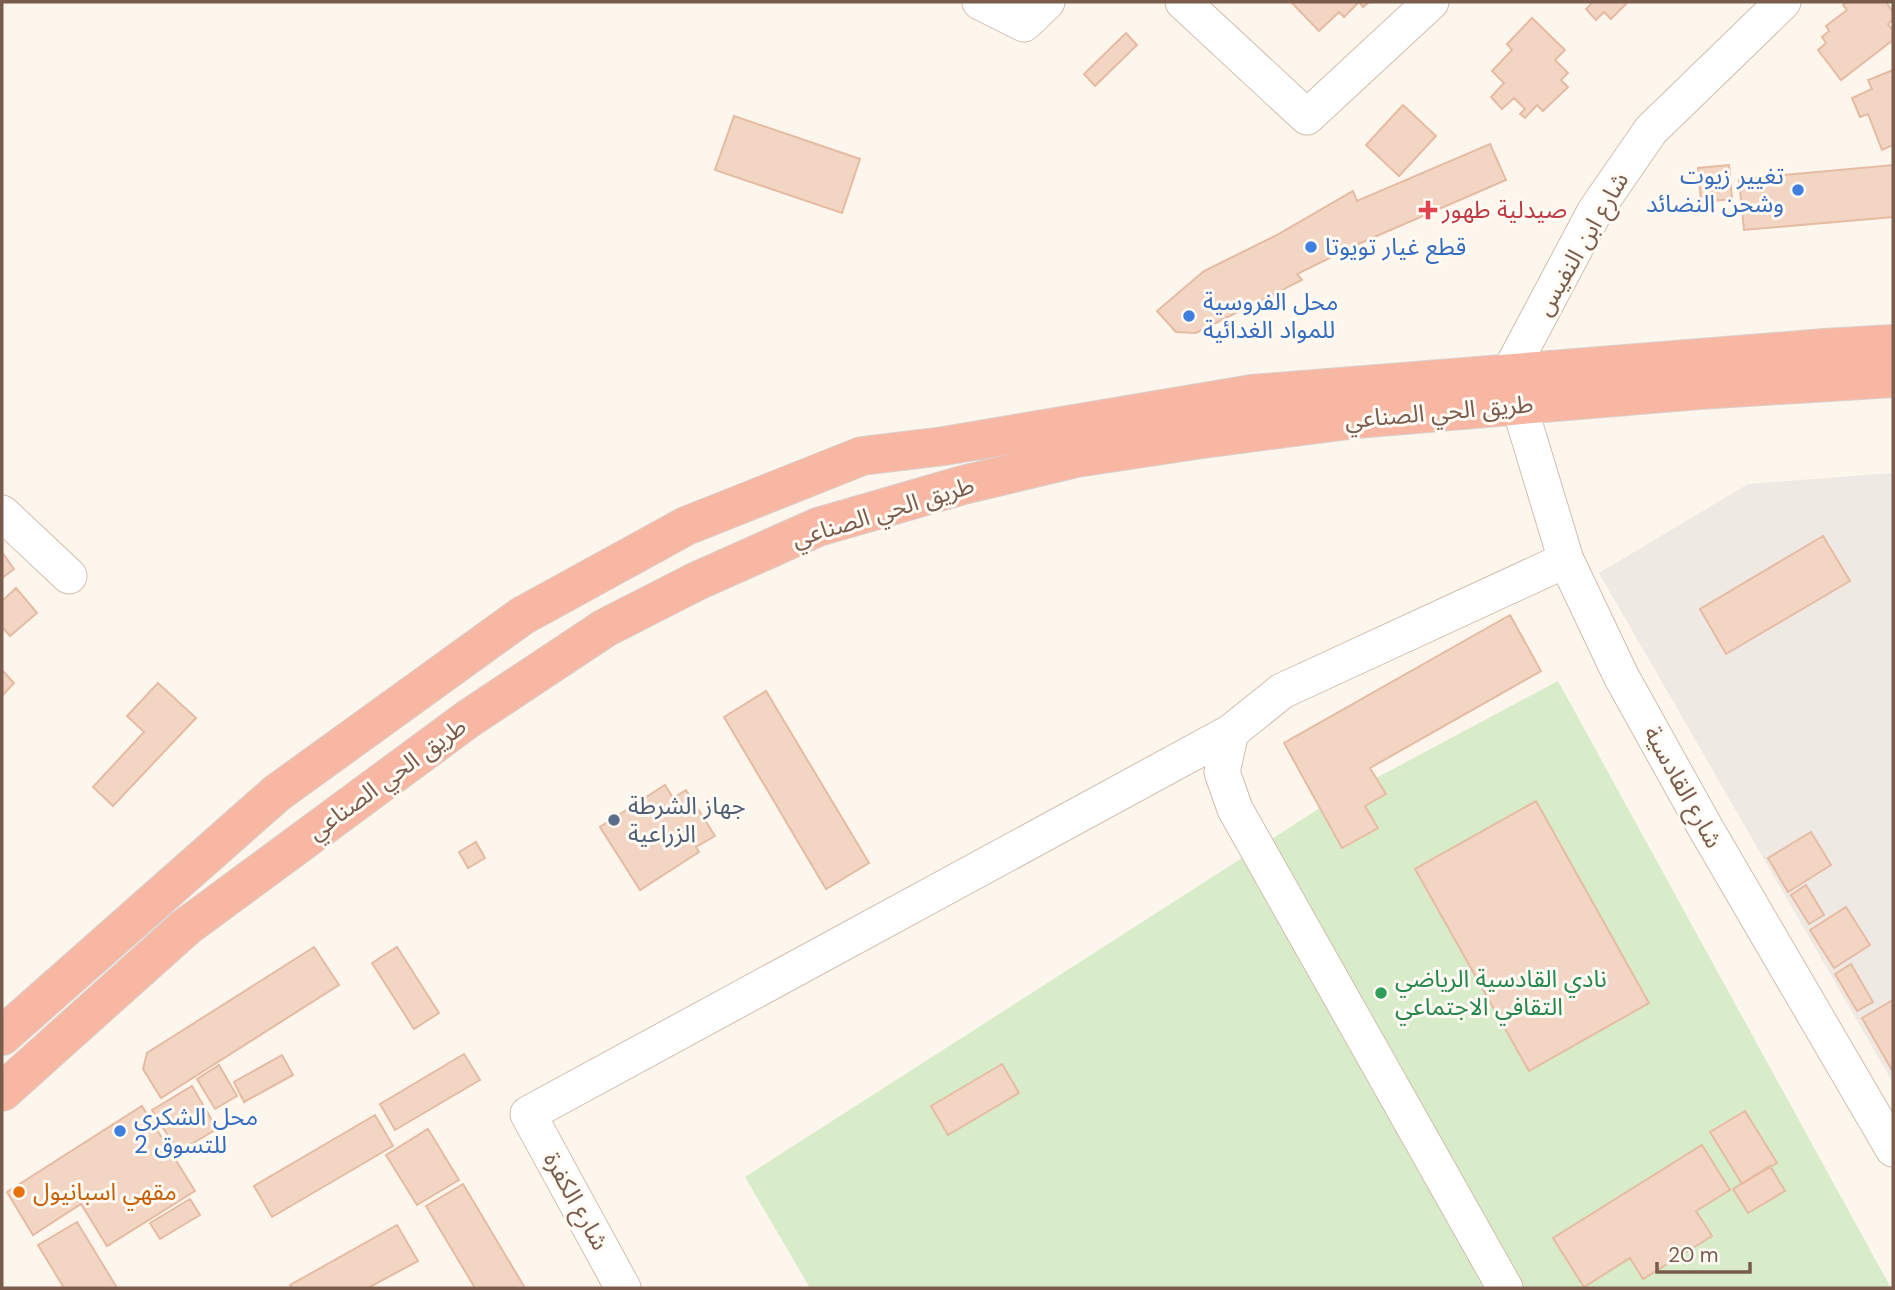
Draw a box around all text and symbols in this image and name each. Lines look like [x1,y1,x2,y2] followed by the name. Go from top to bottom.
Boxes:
[1646,160,1784,219] place label: تغيير زيوت وشحن النضائد
[1528,166,1637,322] street label: شارع ابن النفيس
[1790,182,1806,198] marker: تغيير زيوت وشحن النضائد
[1441,194,1567,225] place label: صيدلية طهور
[1420,202,1436,218] marker: صيدلية طهور
[1325,231,1466,264] place label: قطع غيار تويوتا
[1303,239,1319,255] marker: قطع غيار تويوتا
[1203,286,1338,345] place label: محل الفروسية للمواد الغدائية
[1181,308,1197,324] marker: محل الفروسية للمواد الغدائية
[1343,388,1535,439] street label: طريق الحي الصناعي
[788,469,979,557] street label: طريق الحي الصناعي
[301,711,474,850] street label: طريق الحي الصناعي
[1635,720,1730,854] street label: شارع القادسية
[628,790,746,849] place label: جهاز الشرطة الزراعية
[606,812,622,828] marker: جهاز الشرطة الزراعية
[1395,963,1607,1026] place label: نادي القادسية الرياضي التقافي الاجتماعي
[1373,985,1389,1001] marker: نادي القادسية الرياضي التقافي الاجتماعي
[134,1101,258,1160] place label: محل الشكري 2 للتسوق
[112,1123,128,1139] marker: محل الشكري 2 للتسوق
[535,1146,616,1256] street label: شارع الكفرة
[33,1176,177,1211] place label: مقهي اسبانيول
[11,1184,27,1200] marker: مقهي اسبانيول
[1657,1230,1750,1274] scale bar
[1668,1241,1719,1269] text: 20 m

